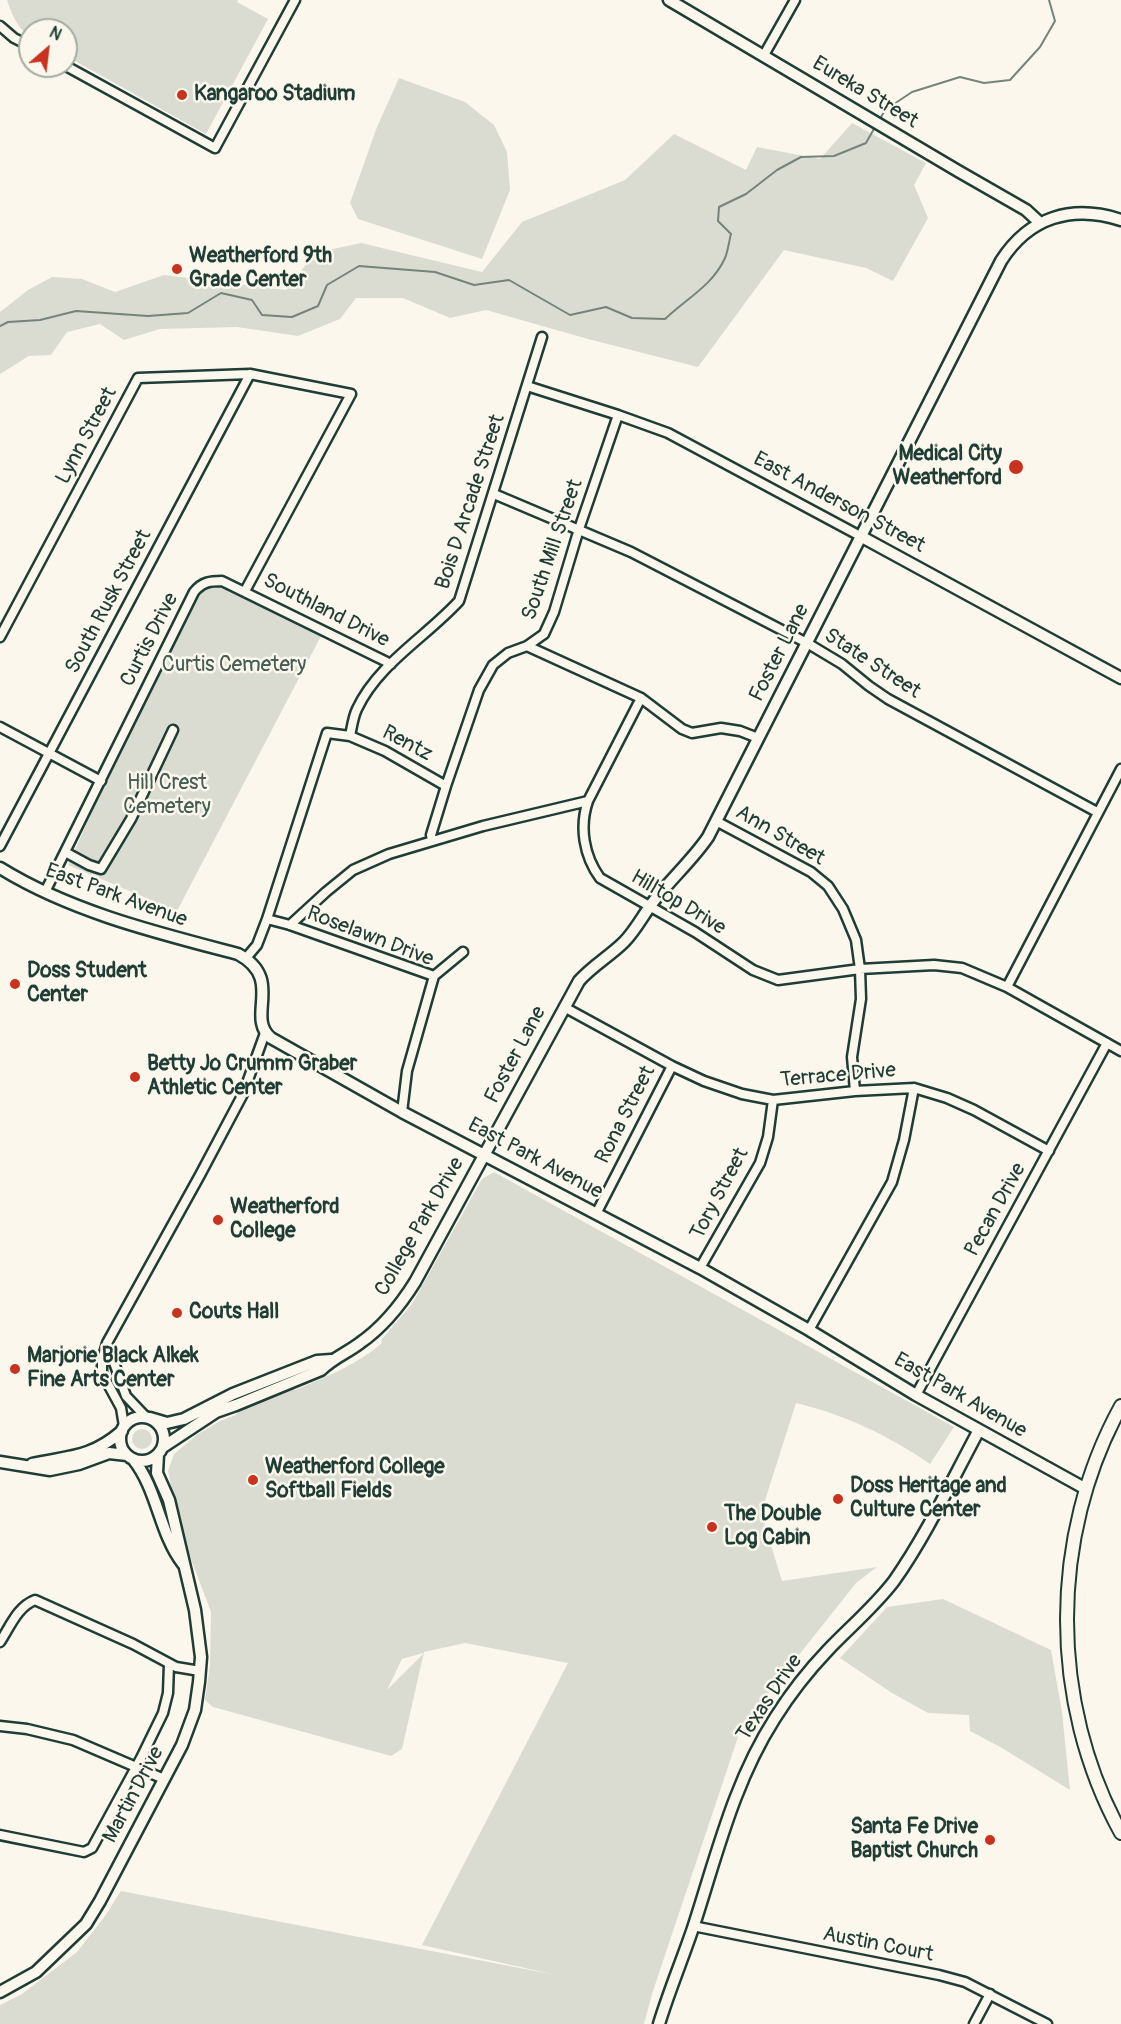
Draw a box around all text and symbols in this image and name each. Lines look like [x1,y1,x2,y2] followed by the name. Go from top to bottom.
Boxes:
[18,18,78,78] north arrow
[46,22,65,45] text: N
[808,52,922,134] street label: Eureka Street
[194,82,355,108] place label: Kangaroo Stadium
[175,88,189,102] marker: Kangaroo Stadium
[189,244,332,294] place label: Weatherford 9th Grade Center
[170,262,184,276] marker: Weatherford 9th Grade Center
[51,383,123,489] street label: Lynn Street
[431,411,511,593] street label: Bois D Arcade Street
[893,442,1002,492] place label: Medical City Weatherford
[749,447,929,559] street label: East Anderson Street
[1007,458,1025,476] marker: Medical City Weatherford
[517,476,589,624] street label: South Mill Street
[60,526,158,678] street label: South Rusk Street
[259,568,393,654] street label: Southland Drive
[116,589,184,691] street label: Curtis Drive
[745,600,815,706] street label: Foster Lane
[819,623,925,705] street label: State Street
[162,653,306,679] park label: Curtis Cemetery
[378,720,436,768] street label: Rentz
[123,771,211,821] park label: Hill Crest Cemetery
[731,800,829,872] street label: Ann Street
[42,859,190,933] street label: East Park Avenue
[626,865,730,941] street label: Hilltop Drive
[303,901,437,973] street label: Roselawn Drive
[27,959,147,1009] place label: Doss Student Center
[8,977,22,991] marker: Doss Student Center
[480,1002,552,1108] street label: Foster Lane
[147,1052,357,1102] place label: Betty Jo Crumm Graber Athletic Center
[779,1058,897,1094] street label: Terrace Drive
[591,1062,661,1168] street label: Rona Street
[128,1070,142,1084] marker: Betty Jo Crumm Graber Athletic Center
[463,1113,607,1205] street label: East Park Avenue
[685,1144,755,1244] street label: Tory Street
[370,1153,470,1301] street label: College Park Drive
[960,1159,1032,1261] street label: Pecan Drive
[230,1195,339,1245] place label: Weatherford College
[211,1213,225,1227] marker: Weatherford College
[189,1300,279,1326] place label: Couts Hall
[170,1306,184,1320] marker: Couts Hall
[27,1344,199,1394] place label: Marjorie Black Alkek Fine Arts Center
[889,1348,1031,1444] street label: East Park Avenue
[8,1362,22,1376] marker: Marjorie Black Alkek Fine Arts Center
[265,1455,445,1505] place label: Weatherford College Softball Fields
[246,1473,260,1487] marker: Weatherford College Softball Fields
[850,1474,1007,1524] place label: Doss Heritage and Culture Center
[831,1492,845,1506] marker: Doss Heritage and Culture Center
[724,1502,821,1552] place label: The Double Log Cabin
[705,1520,719,1534] marker: The Double Log Cabin
[732,1650,808,1746] street label: Texas Drive
[98,1742,170,1848] street label: Martin Drive
[850,1815,978,1865] place label: Santa Fe Drive Baptist Church
[983,1833,997,1847] marker: Santa Fe Drive Baptist Church
[821,1922,935,1968] street label: Austin Court

